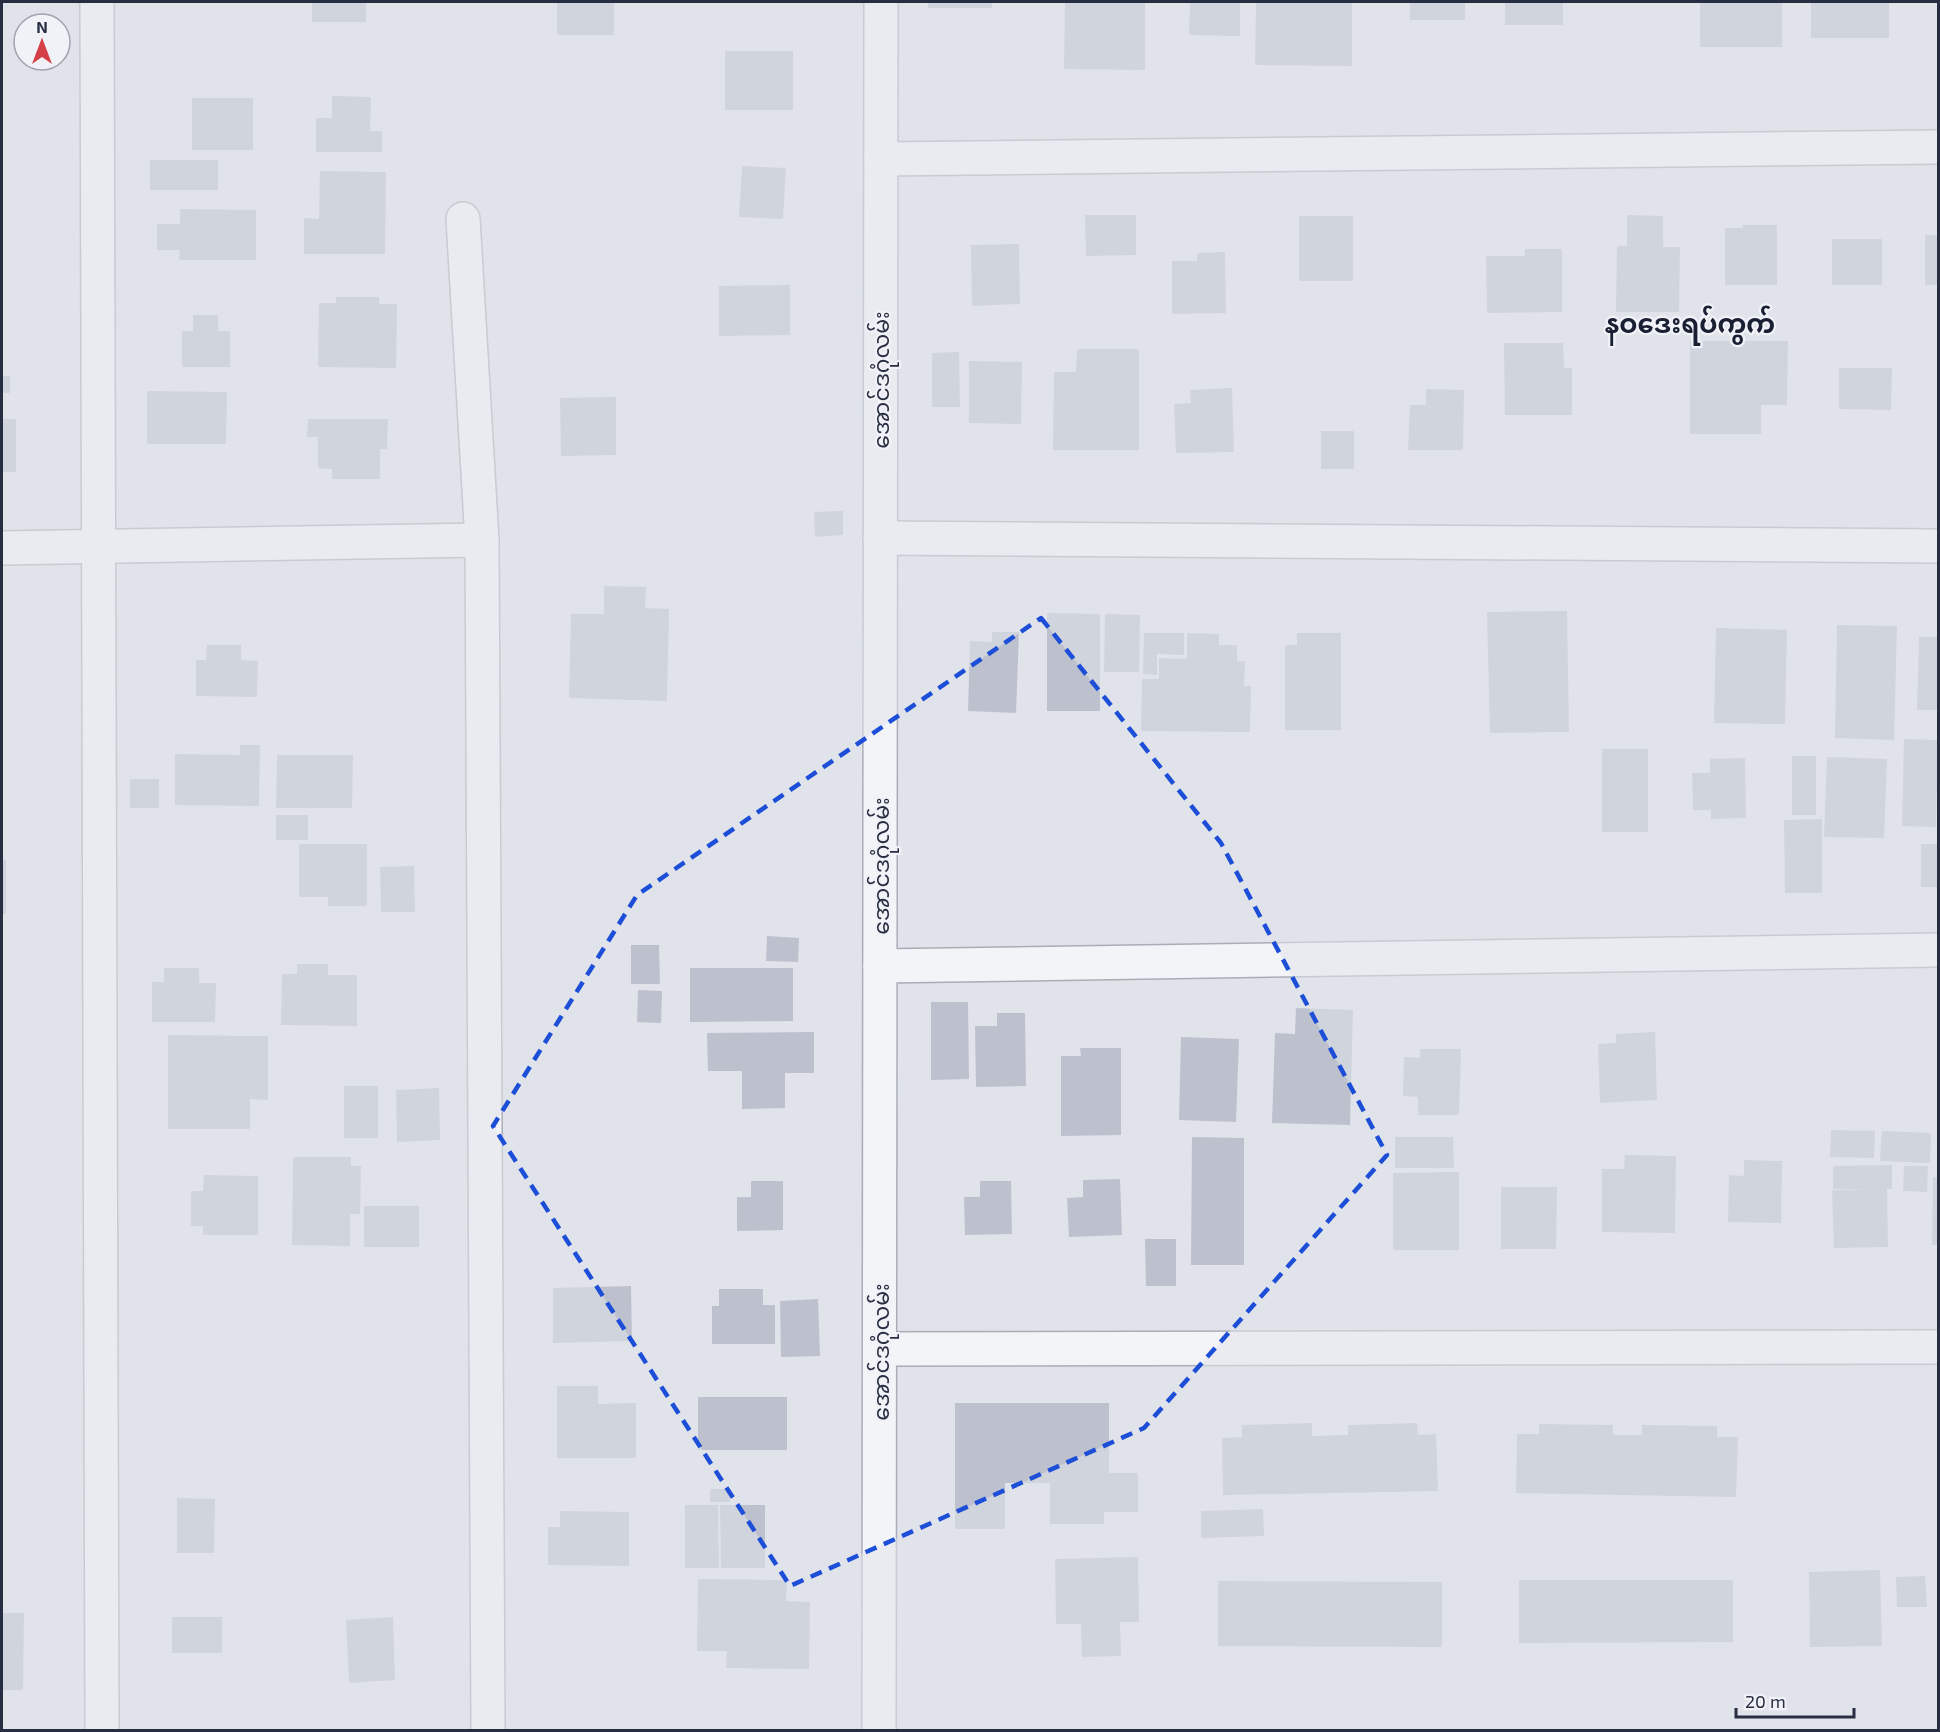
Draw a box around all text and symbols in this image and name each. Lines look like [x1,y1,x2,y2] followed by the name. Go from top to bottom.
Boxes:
[12,12,72,72] north arrow
[36,17,48,36] text: N
[1605,305,1775,346] district label: နဝဒေးရပ်ကွက်
[866,311,899,449] street label: အောင်ဒဂုံလမ်း
[866,797,899,935] street label: အောင်ဒဂုံလမ်း
[866,1283,899,1421] street label: အောင်ဒဂုံလမ်း
[1736,1681,1854,1719] scale bar
[1745,1690,1786,1712] text: 20 m

